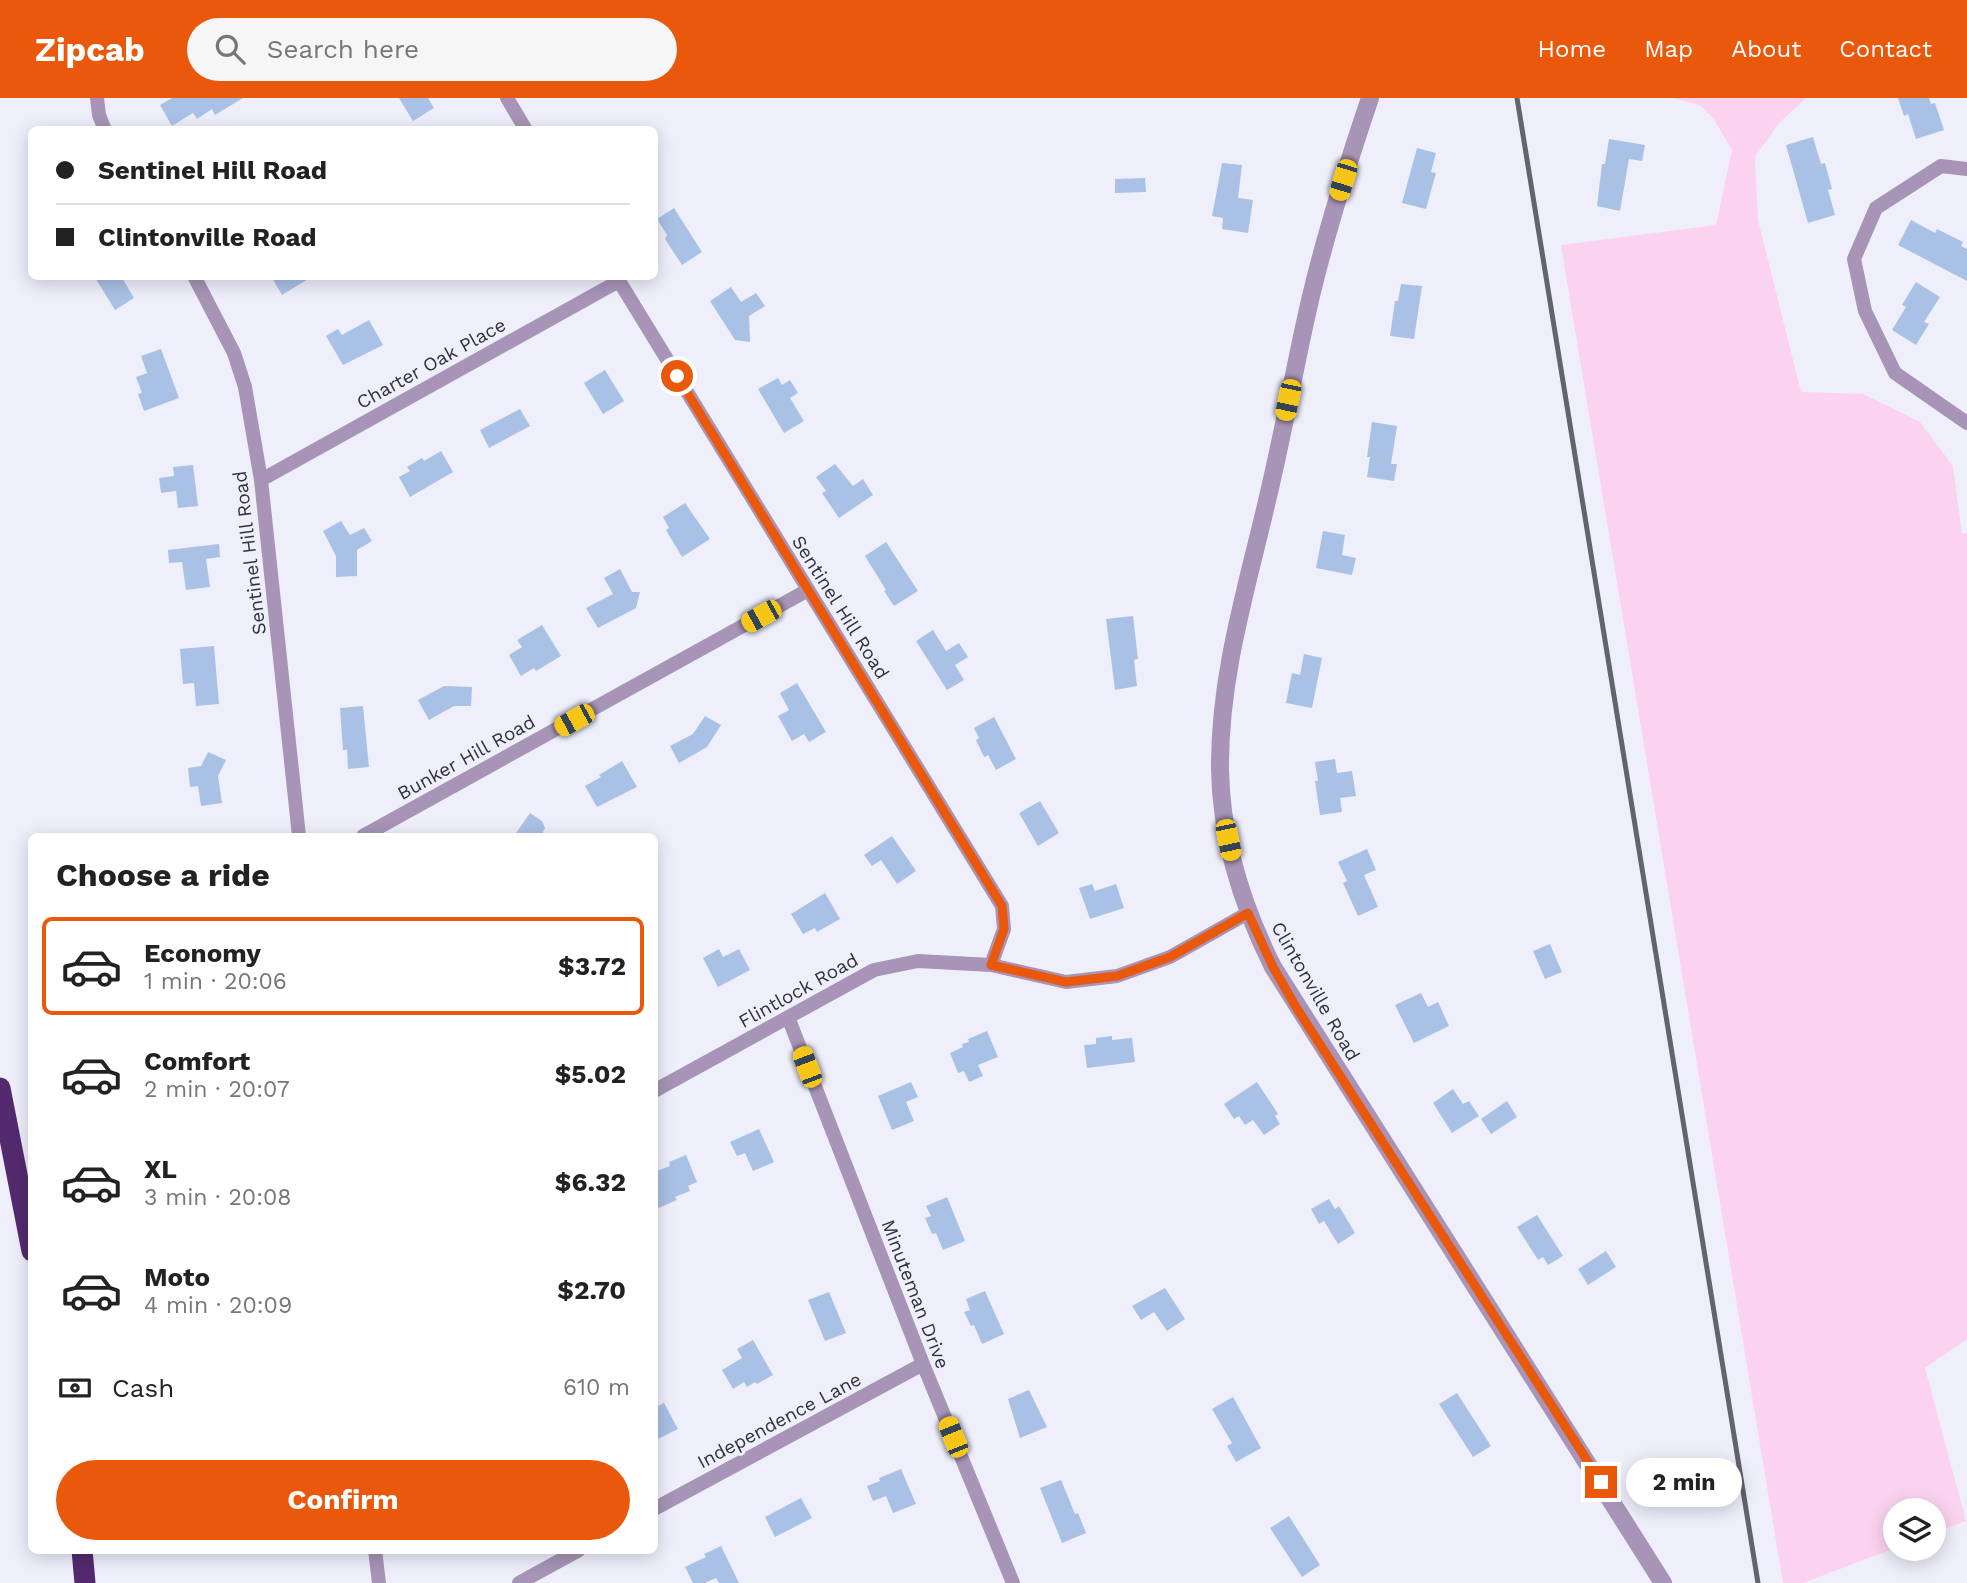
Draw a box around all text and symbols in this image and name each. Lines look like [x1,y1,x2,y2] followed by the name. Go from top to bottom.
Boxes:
[187,18,677,81] search box
[35,30,145,69] text: Zipcab
[211,30,249,68] icon: search
[267,34,419,64] text: Search here
[1538,35,1606,63] text: Home
[1644,35,1693,63] text: Map
[1731,35,1801,63] text: About
[1839,35,1932,63] text: Contact
[98,155,327,185] text: Sentinel Hill Road
[1327,157,1360,203] car
[98,222,317,252] text: Clintonville Road
[353,313,510,414] street label: Charter Oak Place
[661,360,693,392] route start
[1274,377,1303,423] car
[228,470,271,636] street label: Sentinel Hill Road
[787,531,894,683] street label: Sentinel Hill Road
[738,597,785,635] car
[551,701,598,739] car
[393,710,539,805] street label: Bunker Hill Road
[1214,817,1243,863] car
[56,856,270,894] text: Choose a ride
[1266,918,1365,1065] street label: Clintonville Road
[60,935,123,998] icon: car
[144,938,261,968] text: Economy
[734,948,862,1033] street label: Flintlock Road
[558,951,626,981] text: $3.72
[144,968,287,995] text: 1 min · 20:06
[60,1043,123,1106] icon: car
[790,1044,825,1090] car
[144,1046,250,1076] text: Comfort
[555,1059,626,1089] text: $5.02
[144,1076,290,1103] text: 2 min · 20:07
[60,1151,123,1214] icon: car
[144,1154,177,1184] text: XL
[555,1167,626,1197] text: $6.32
[144,1184,291,1211] text: 3 min · 20:08
[876,1216,955,1372] street label: Minuteman Drive
[60,1259,123,1322] icon: car
[144,1262,210,1292] text: Moto
[557,1275,626,1305] text: $2.70
[144,1292,292,1319] text: 4 min · 20:09
[693,1367,865,1473] street label: Independence Lane
[56,1369,94,1407] icon: cash
[112,1373,174,1403] text: Cash
[563,1374,630,1401] text: 610 m
[936,1414,971,1460] car
[1626,1458,1741,1506] callout: 2 min
[56,1460,630,1540] button: Confirm
[1585,1466,1617,1498] route end
[1653,1469,1715,1496] text: 2 min
[1883,1498,1946,1561] map controls
[1883,1498,1946,1561] button: layers

